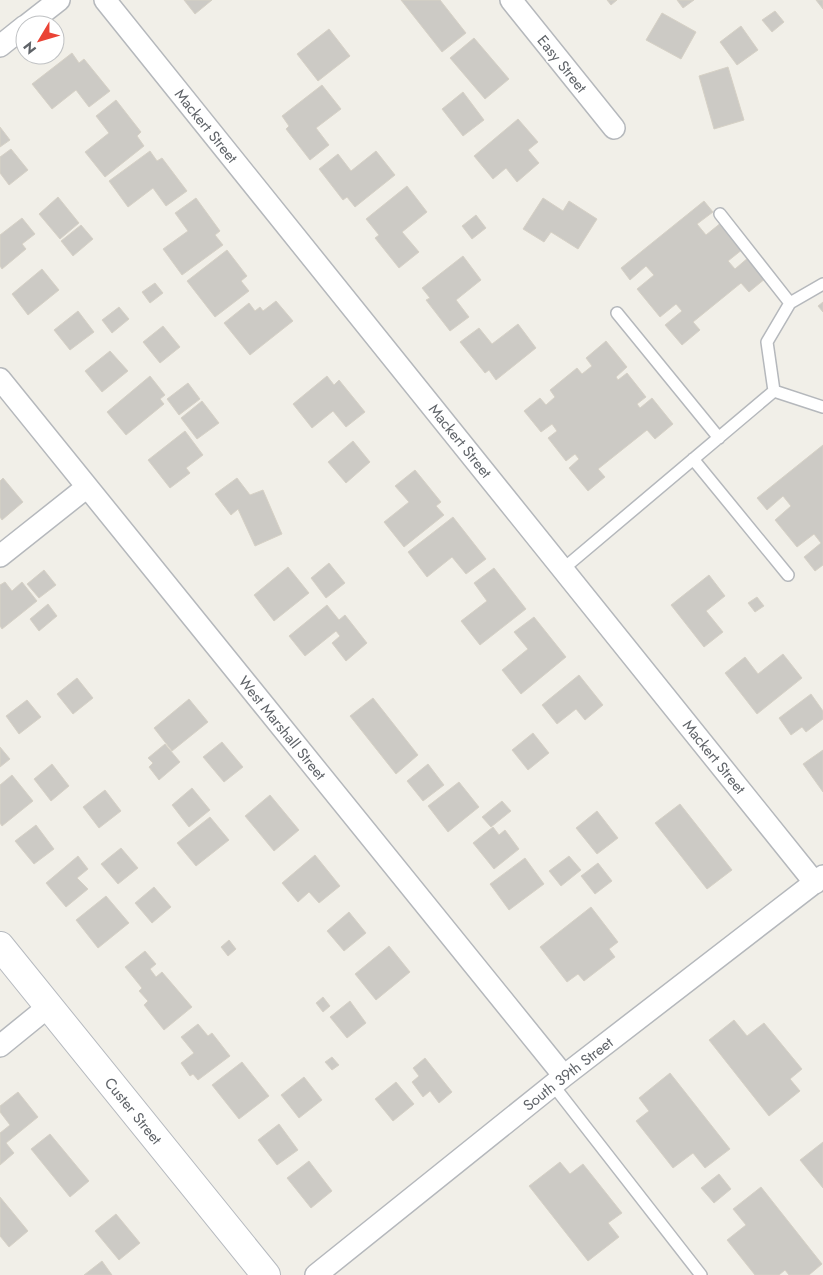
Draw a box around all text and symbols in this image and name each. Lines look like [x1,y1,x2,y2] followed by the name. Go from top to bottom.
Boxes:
[15,15,65,65] north arrow
[532,31,592,98] street label: Easy Street
[18,37,41,59] text: N
[169,84,243,168] street label: Mackert Street
[423,399,497,483] street label: Mackert Street
[233,671,331,785] street label: West Marshall Street
[677,715,751,799] street label: Mackert Street
[518,1032,618,1116] street label: South 39th Street
[99,1073,167,1150] street label: Custer Street

